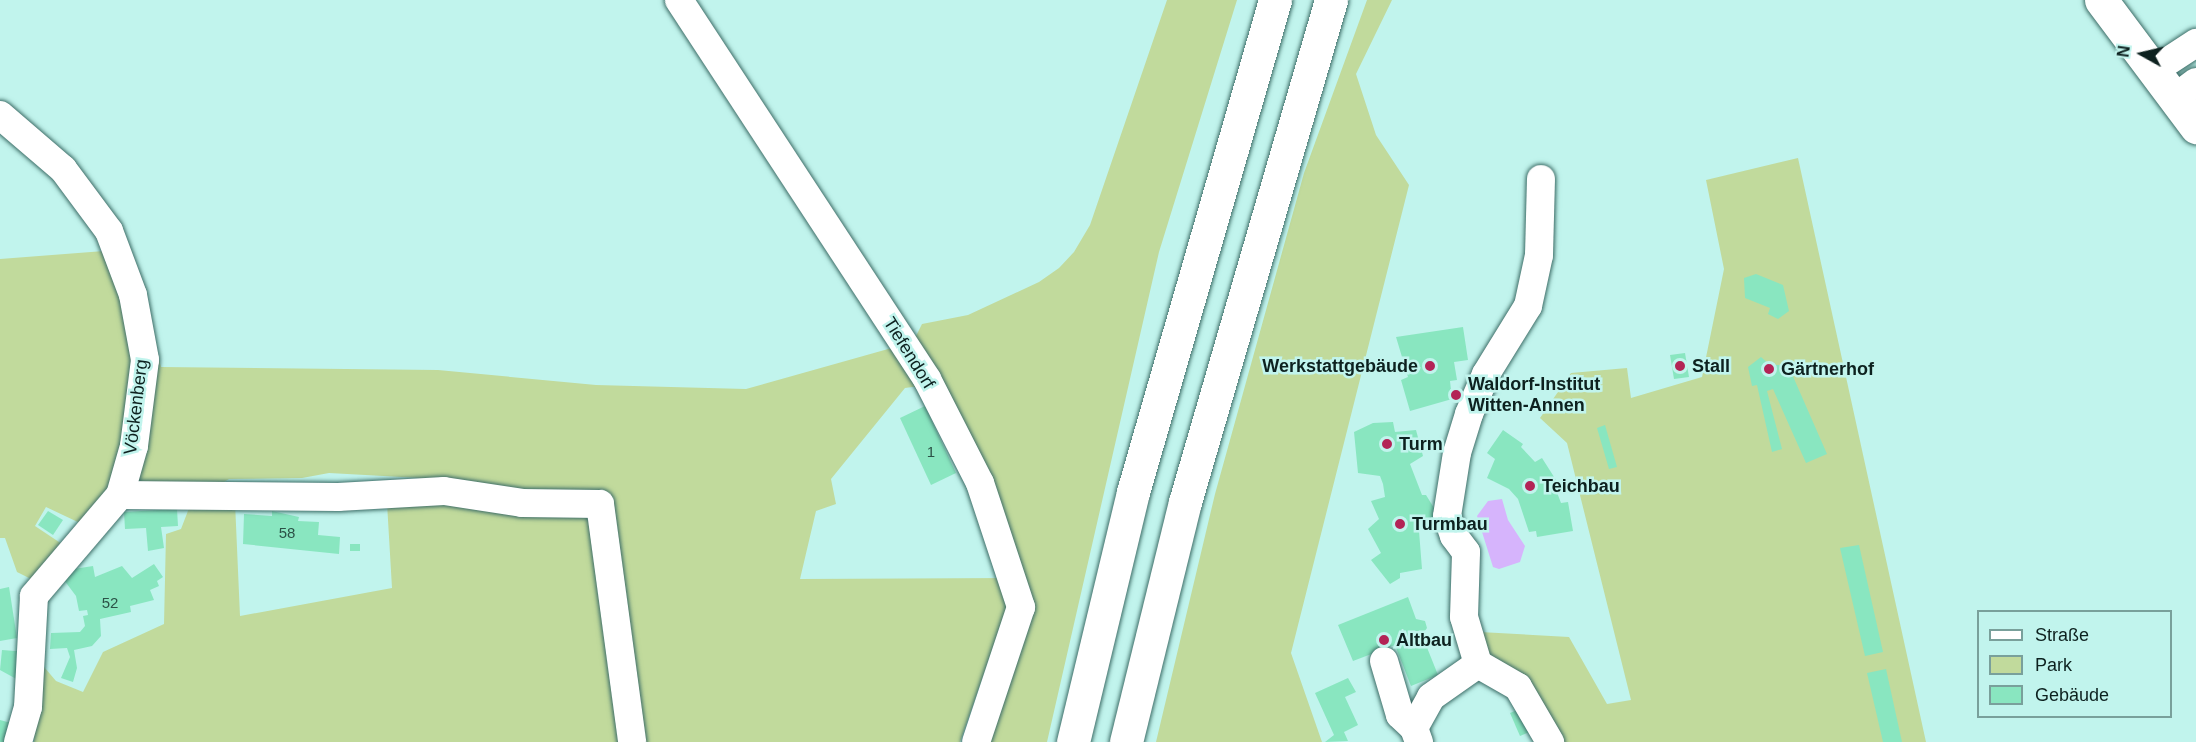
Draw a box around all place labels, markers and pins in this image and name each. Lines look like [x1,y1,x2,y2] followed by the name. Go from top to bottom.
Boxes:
[1262,355,1418,377] place label: Werkstattgebäude
[1692,355,1730,377] place label: Stall
[1781,358,1874,380] place label: Gärtnerhof
[1423,359,1437,373] marker: Werkstattgebäude
[1673,359,1687,373] marker: Stall
[1762,362,1776,376] marker: Gärtnerhof
[1468,374,1600,416] place label: Waldorf-Institut Witten-Annen
[1449,388,1463,402] marker: Waldorf-Institut Witten-Annen
[1399,433,1443,455] place label: Turm
[1380,437,1394,451] marker: Turm
[1542,475,1620,497] place label: Teichbau
[1523,479,1537,493] marker: Teichbau
[1412,513,1488,535] place label: Turmbau
[1393,517,1407,531] marker: Turmbau
[1396,629,1452,651] place label: Altbau
[1377,633,1391,647] marker: Altbau

